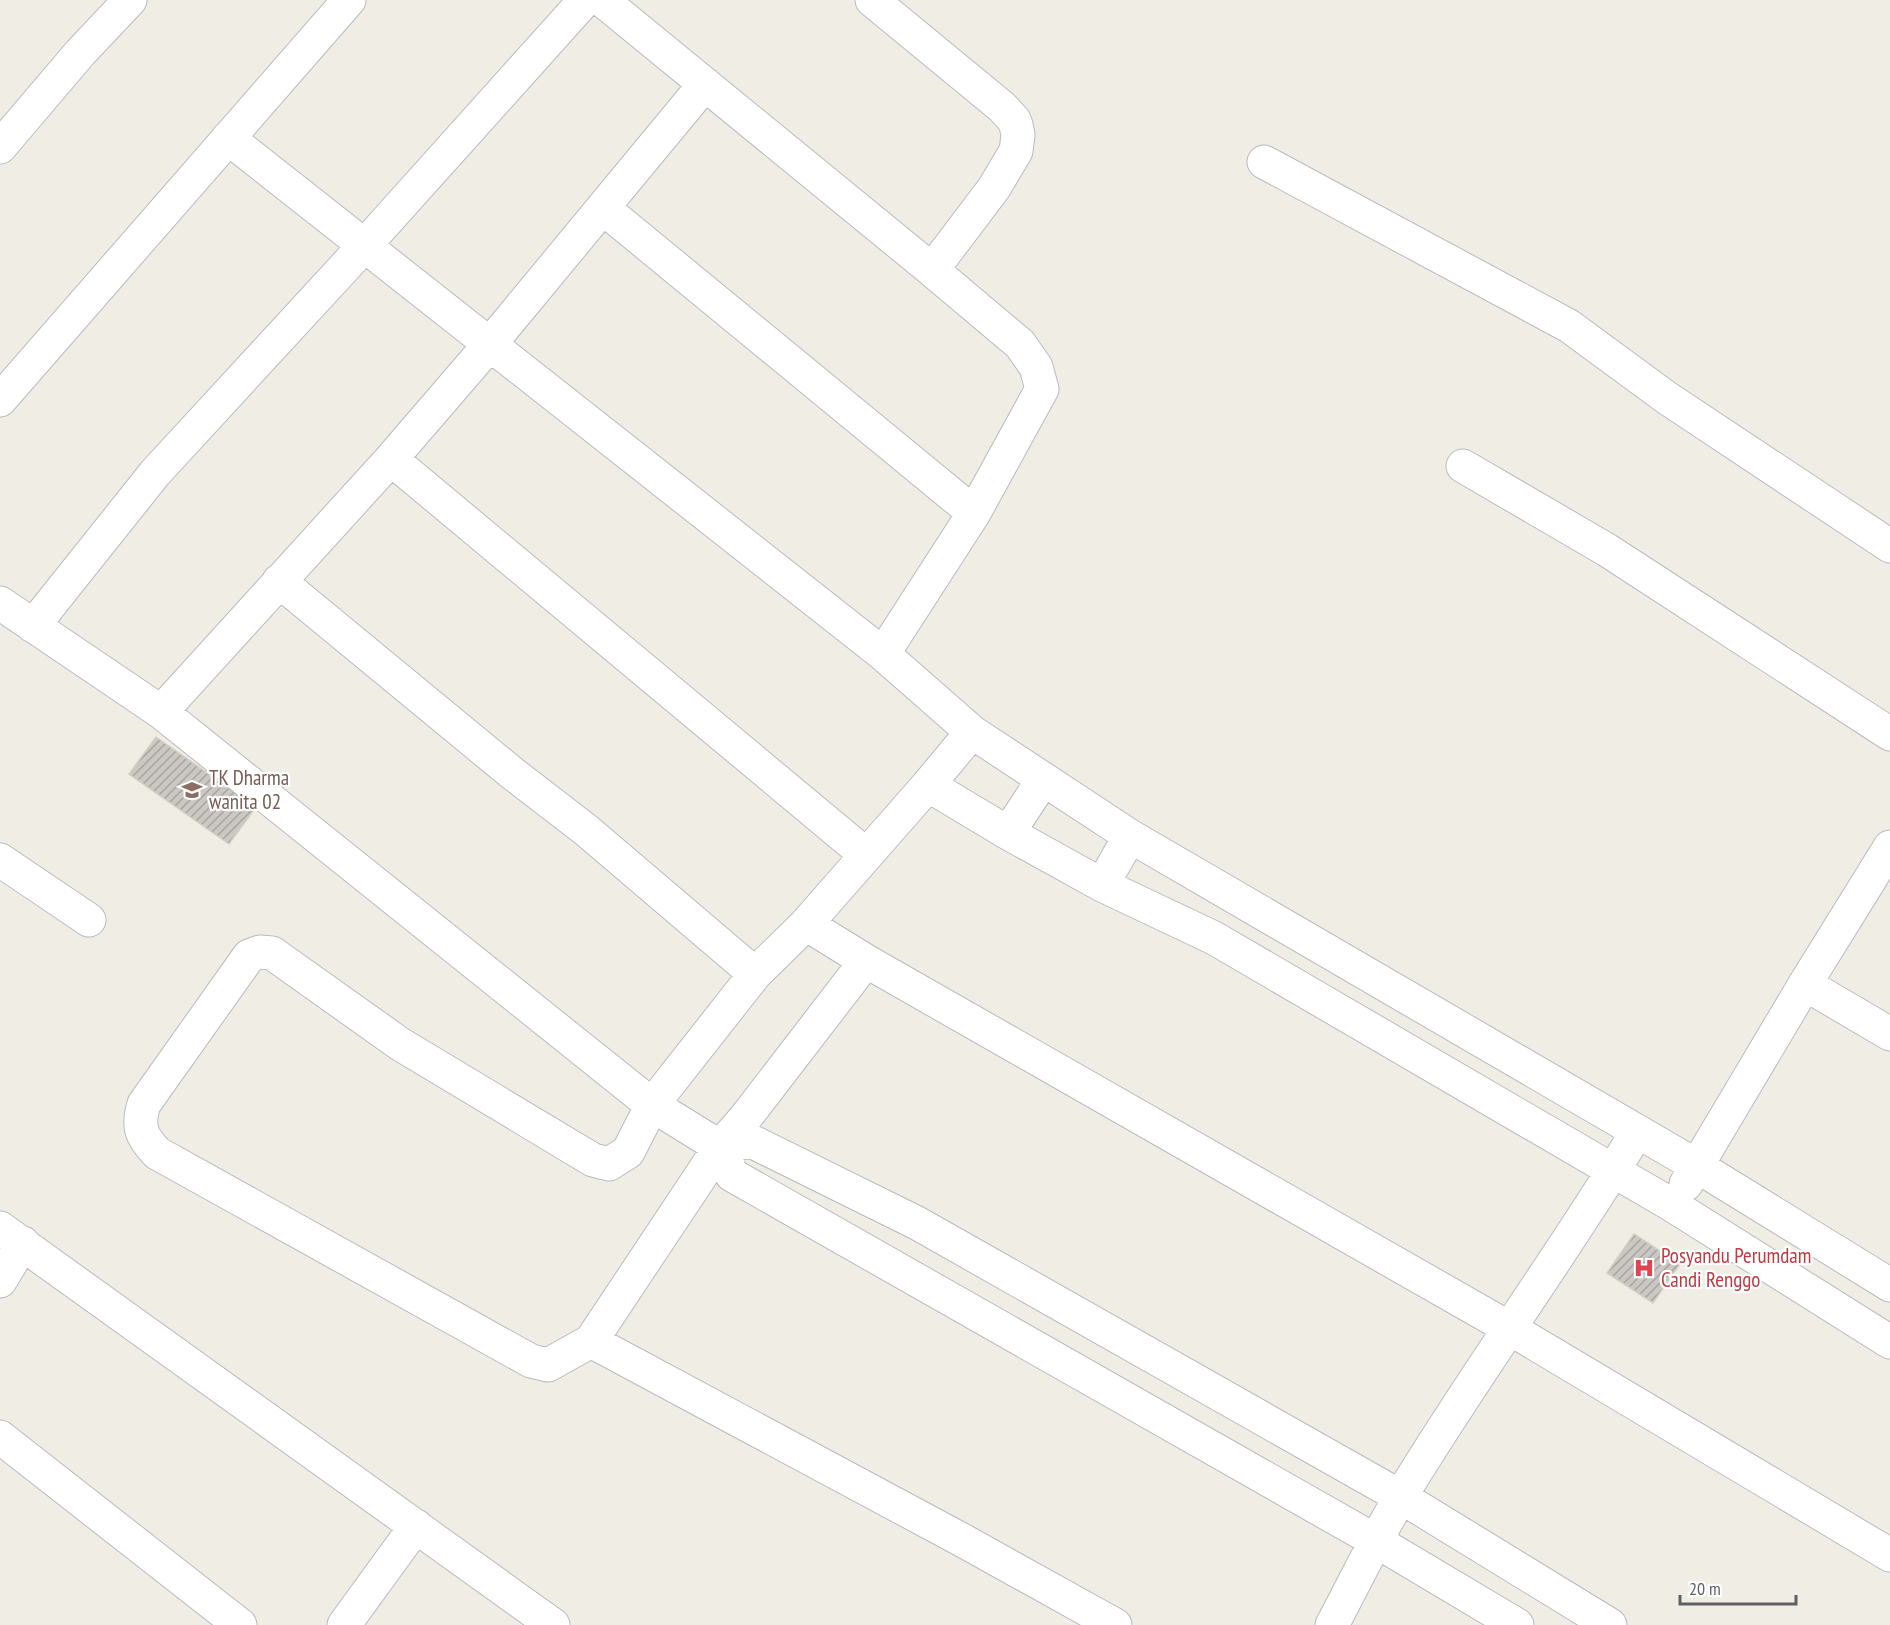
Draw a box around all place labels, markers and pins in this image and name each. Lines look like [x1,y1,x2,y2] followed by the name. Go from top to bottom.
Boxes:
[209,764,289,815] place label: TK Dharma wanita 02
[180,778,204,802] school or university icon: TK Dharma wanita 02
[1661,1242,1811,1293] place label: Posyandu Perumdam Candi Renggo
[1632,1256,1656,1280] hospital icon: Posyandu Perumdam Candi Renggo

